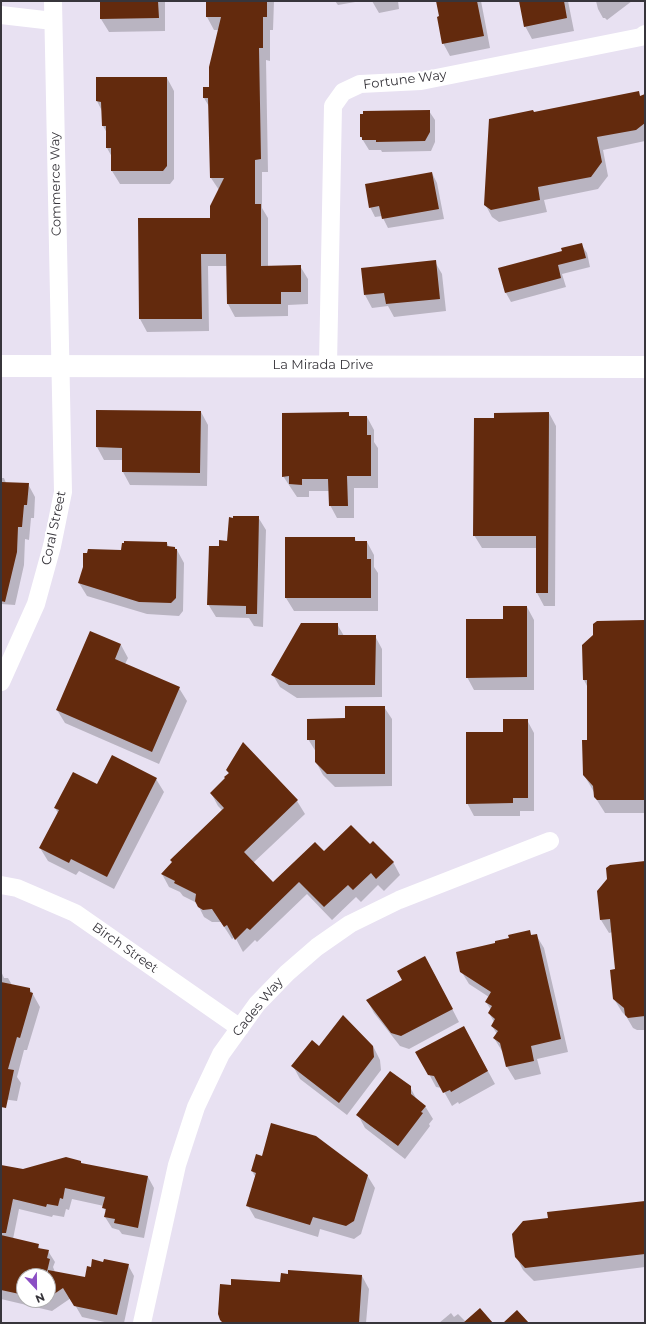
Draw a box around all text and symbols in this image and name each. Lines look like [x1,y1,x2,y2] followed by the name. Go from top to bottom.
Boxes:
[362,67,448,93] street label: Fortune Way
[47,132,65,236] street label: Commerce Way
[273,357,373,373] street label: La Mirada Drive
[39,489,69,567] street label: Coral Street
[89,920,161,976] street label: Birch Street
[229,974,287,1040] street label: Cades Way
[16,1268,56,1308] north arrow
[33,1290,47,1306] text: N

